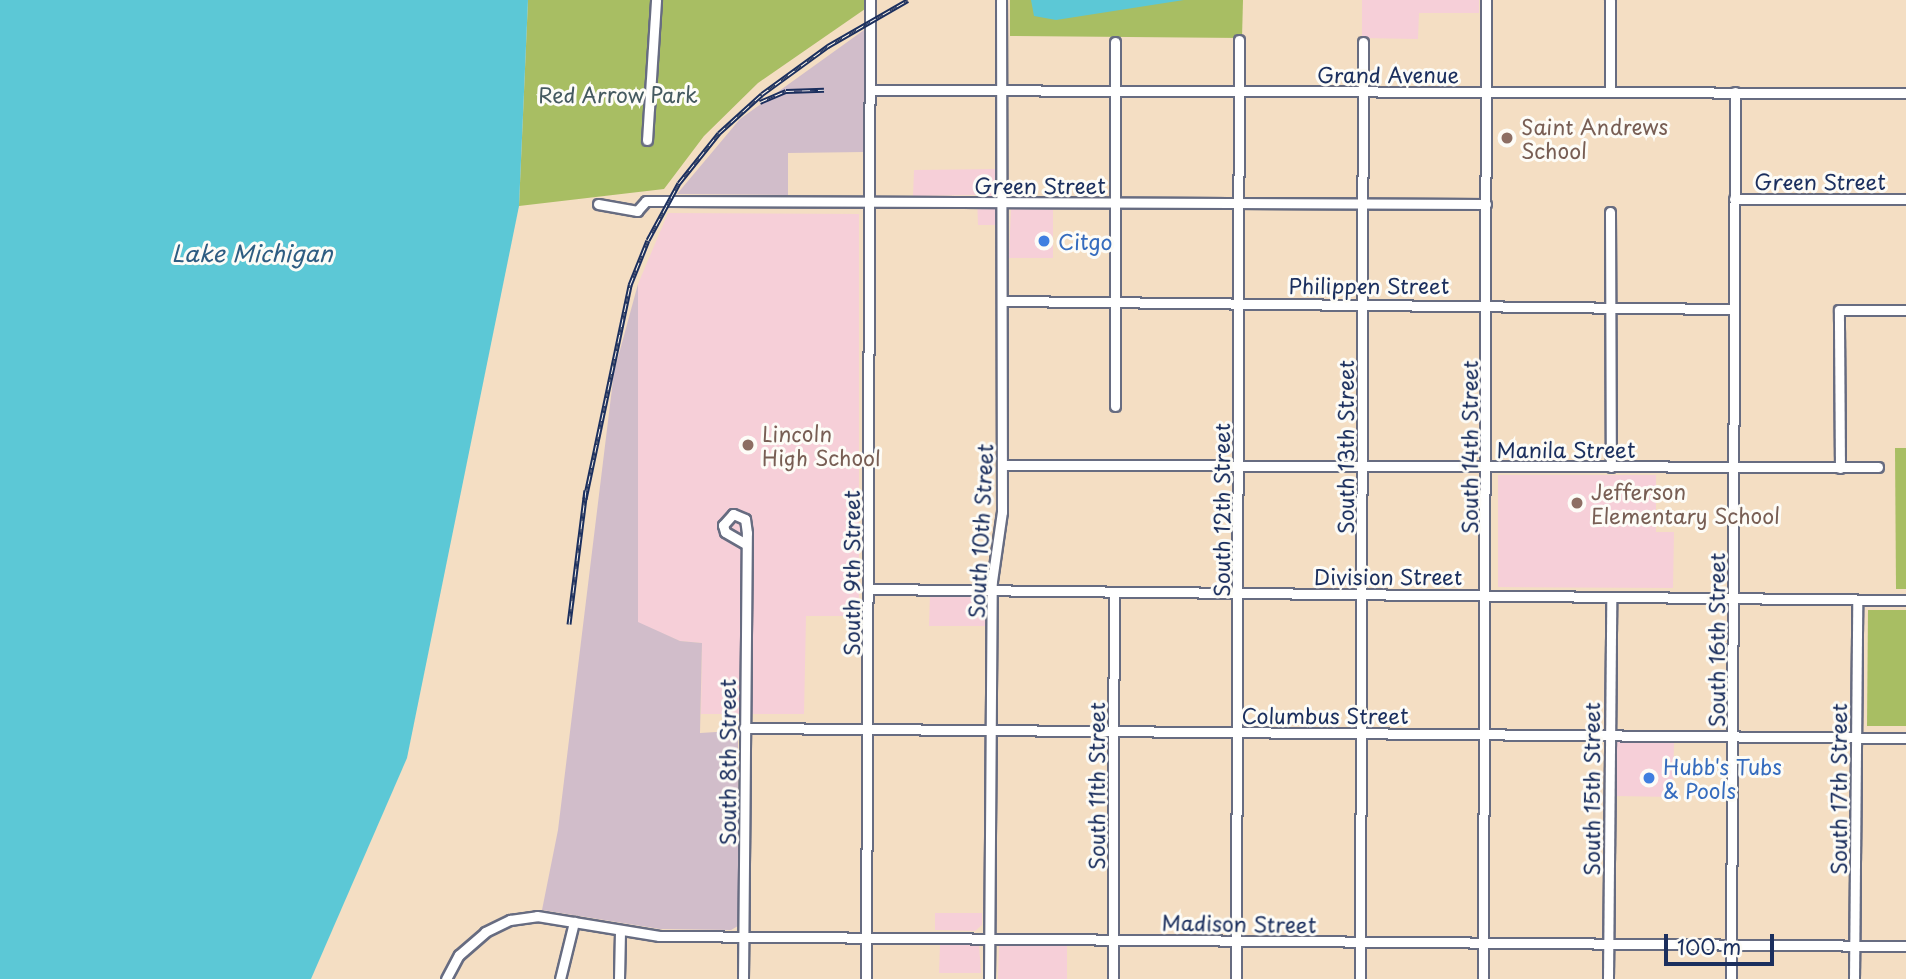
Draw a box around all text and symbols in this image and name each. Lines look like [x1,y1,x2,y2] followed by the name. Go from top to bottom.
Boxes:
[1316,61,1460,87] street label: Grand Avenue
[537,81,699,107] park label: Red Arrow Park
[1521,113,1669,163] place label: Saint Andrews School
[1499,130,1515,146] marker: Saint Andrews School
[1753,168,1887,194] street label: Green Street
[973,172,1107,198] street label: Green Street
[1058,228,1112,254] place label: Citgo
[1036,233,1052,249] marker: Citgo
[172,239,332,267] water label: Lake Michigan
[1288,272,1450,298] street label: Philippen Street
[1332,358,1358,536] street label: South 13th Street
[1456,358,1482,536] street label: South 14th Street
[762,420,882,470] place label: Lincoln High School
[1208,420,1234,600] street label: South 12th Street
[1496,436,1636,462] street label: Manila Street
[740,437,756,453] marker: Lincoln High School
[963,441,997,621] street label: South 10th Street
[1591,478,1780,528] place label: Jefferson Elementary School
[838,489,864,657] street label: South 9th Street
[1569,495,1585,511] marker: Jefferson Elementary School
[1703,550,1729,730] street label: South 16th Street
[1314,563,1462,589] street label: Division Street
[714,678,740,846] street label: South 8th Street
[1083,699,1109,873] street label: South 11th Street
[1578,700,1604,878] street label: South 15th Street
[1825,701,1851,877] street label: South 17th Street
[1242,702,1408,728] street label: Columbus Street
[1663,753,1782,803] place label: Hubb's Tubs & Pools
[1641,770,1657,786] marker: Hubb's Tubs & Pools
[1162,909,1316,937] street label: Madison Street
[1668,920,1778,964] scale bar
[1677,930,1741,962] text: 100 m

